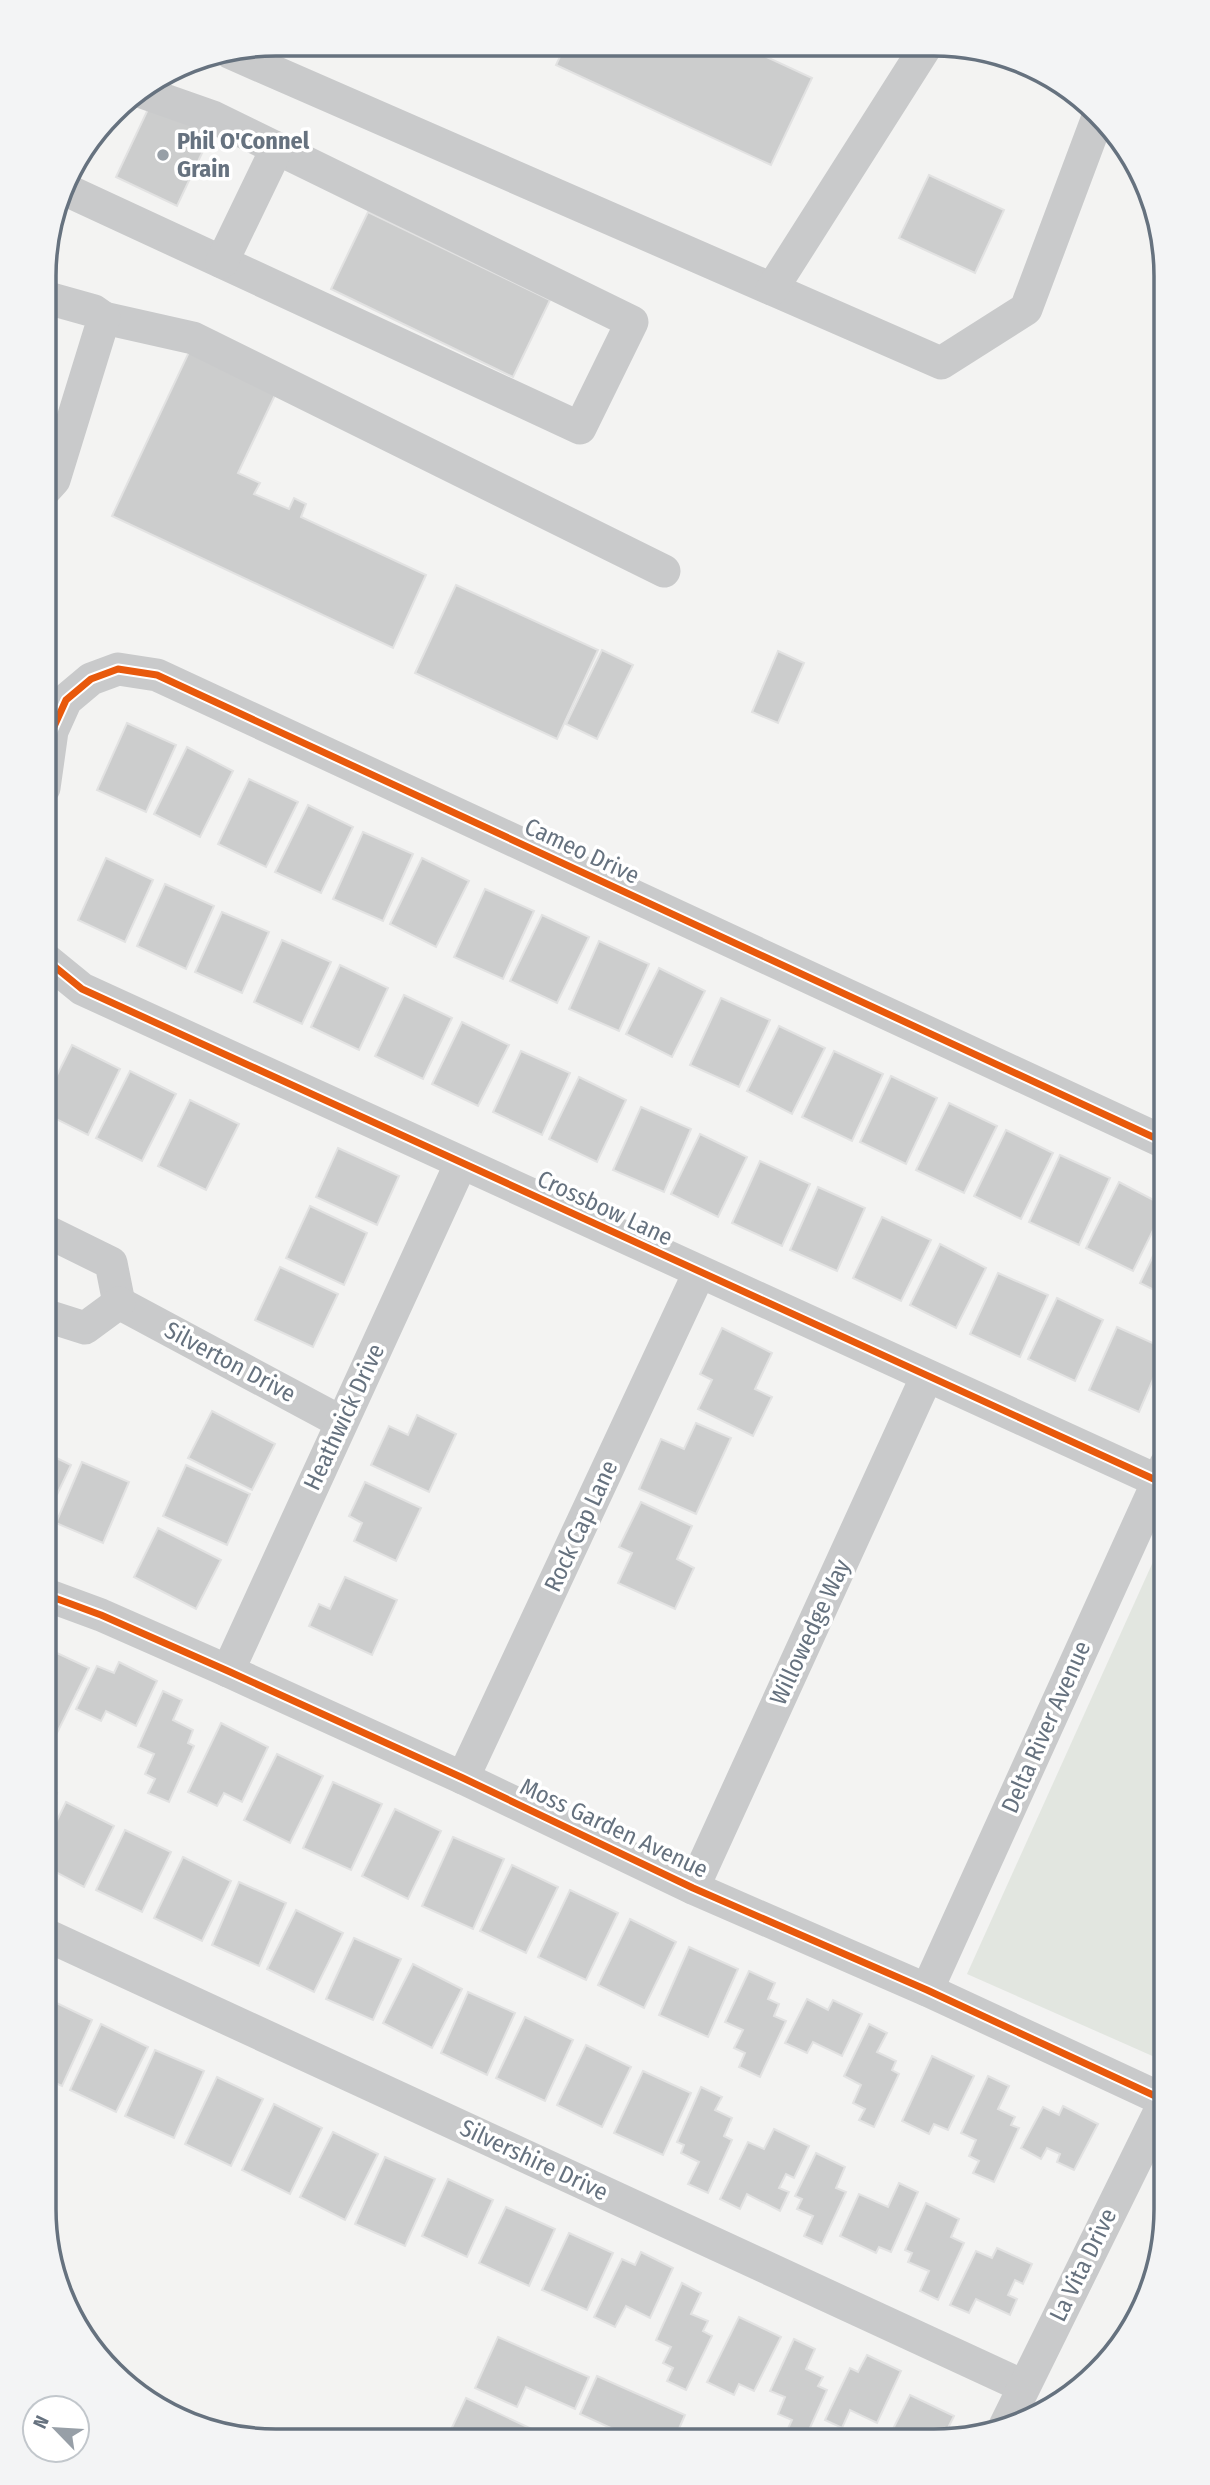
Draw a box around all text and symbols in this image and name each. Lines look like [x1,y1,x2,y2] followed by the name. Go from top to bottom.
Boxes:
[177,127,310,183] place label: Phil O'Connel Grain
[155,147,171,163] marker: Phil O'Connel Grain
[520,812,644,890] street label: Cameo Drive
[533,1164,677,1252] street label: Crossbow Lane
[160,1316,300,1408] street label: Silverton Drive
[298,1339,390,1495] street label: Heathwick Drive
[538,1456,624,1596] street label: Rock Cap Lane
[764,1554,856,1709] street label: Willowedge Way
[996,1637,1096,1817] street label: Delta River Avenue
[516,1772,712,1884] street label: Moss Garden Avenue
[456,2114,612,2206] street label: Silvershire Drive
[1044,2204,1122,2326] street label: La Vita Drive
[21,2394,91,2464] north arrow
[28,2412,54,2432] text: N

